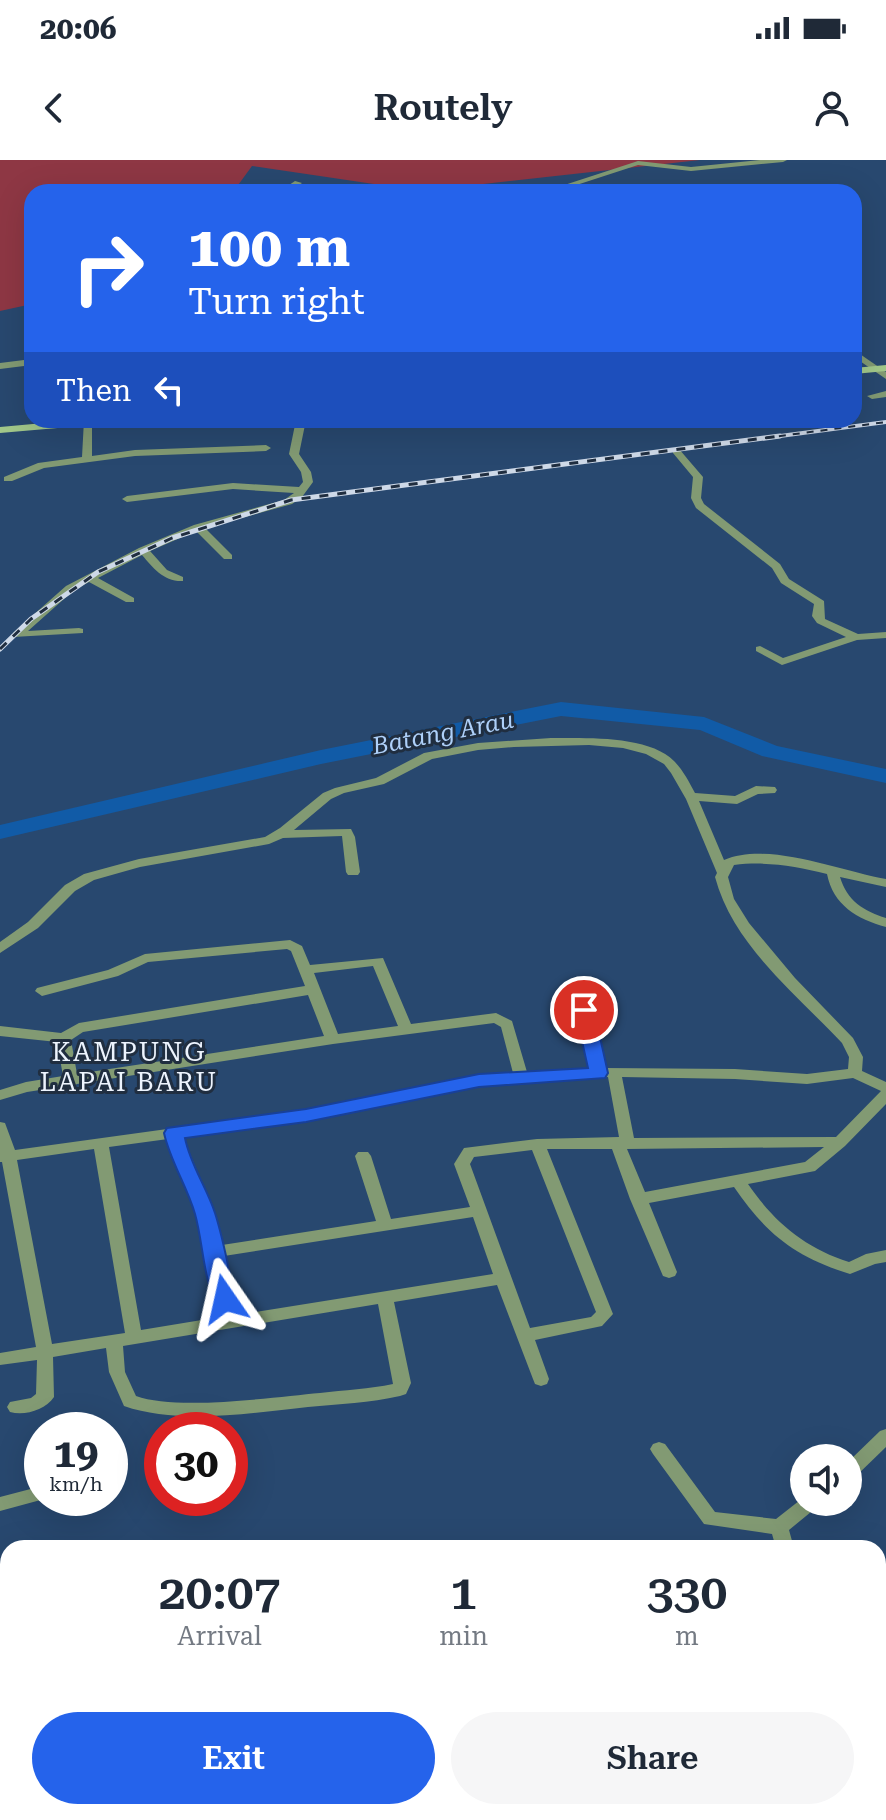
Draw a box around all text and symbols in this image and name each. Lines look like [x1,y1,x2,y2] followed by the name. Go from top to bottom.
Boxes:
[40,11,117,46] text: 20:06
[32,86,76,130] icon: back
[810,86,854,130] icon: person
[373,87,513,129] text: Routely
[188,214,350,280] text: 100 m
[56,216,160,320] icon: right
[188,281,365,323] text: Turn right
[147,368,191,412] icon: left
[56,373,131,408] text: Then
[369,706,516,761] water label: Batang Arau
[550,976,618,1044] pin
[562,988,606,1032] icon: arrive
[40,1037,218,1097] district label: KAMPUNG LAPAI BARU
[183,1257,267,1341] position arrow
[144,1412,248,1516] speed limit sign: 30
[54,1430,98,1477] text: 19
[790,1444,862,1516] map controls
[790,1444,862,1516] button: sound
[49,1472,103,1496] text: km/h
[159,1565,280,1621] text: 20:07
[450,1565,477,1621] text: 1
[647,1565,727,1621] text: 330
[177,1621,262,1651] text: Arrival
[439,1621,488,1651] text: min
[675,1621,699,1651] text: m
[32,1712,435,1804] button: Exit
[451,1712,854,1804] button: Share

